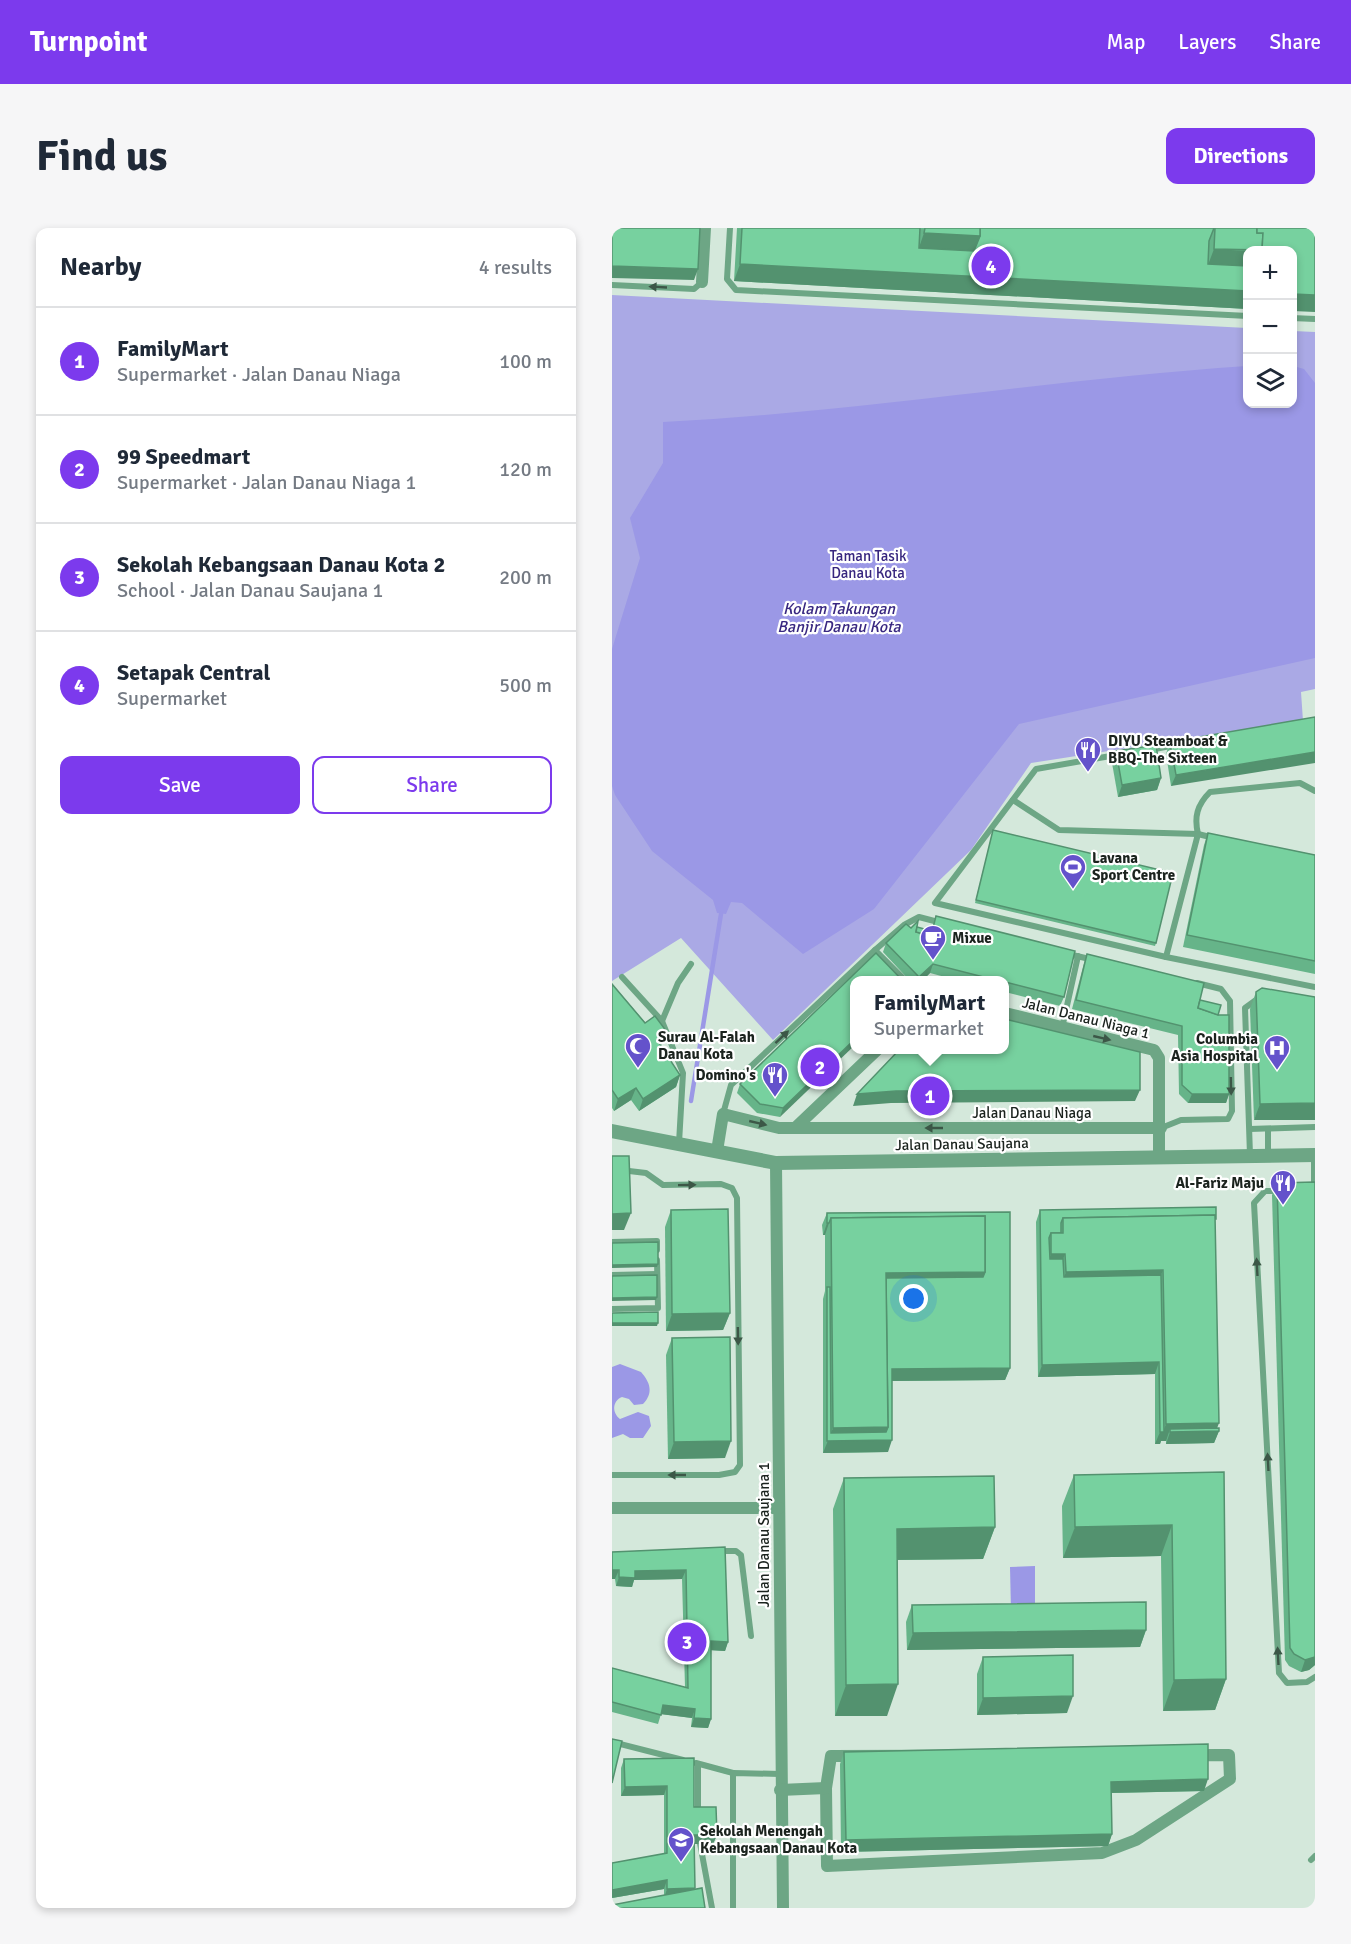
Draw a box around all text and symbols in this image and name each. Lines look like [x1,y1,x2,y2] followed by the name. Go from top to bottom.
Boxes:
[30,25,147,59] text: Turnpoint
[1107,29,1145,55] text: Map
[1178,29,1236,55] text: Layers
[1269,29,1321,55] text: Share
[1166,128,1315,184] button: Directions
[36,131,167,182] text: Find us
[972,243,1010,288] pin: 4
[1243,246,1297,408] map controls
[1243,246,1297,300] button: +
[60,251,141,283] text: Nearby
[479,255,552,280] text: 4 results
[649,283,668,292] one-way arrow
[1243,300,1297,354] button: −
[117,335,229,362] text: FamilyMart
[74,349,85,374] text: 1
[499,349,552,374] text: 100 m
[1243,354,1297,408] button: layers
[117,362,401,387] text: Supermarket · Jalan Danau Niaga
[117,443,250,470] text: 99 Speedmart
[74,457,85,482] text: 2
[499,457,552,482] text: 120 m
[117,470,416,495] text: Supermarket · Jalan Danau Niaga 1
[830,547,907,582] park label: Taman Tasik Danau Kota
[117,551,445,578] text: Sekolah Kebangsaan Danau Kota 2
[74,565,85,590] text: 3
[499,565,552,590] text: 200 m
[117,578,383,603] text: School · Jalan Danau Saujana 1
[777,599,902,637] water label: Kolam Takungan Banjir Danau Kota
[117,659,270,686] text: Setapak Central
[74,673,85,698] text: 4
[499,673,552,698] text: 500 m
[117,686,227,711] text: Supermarket
[1108,732,1228,767] place label: DIYU Steamboat & BBQ-The Sixteen
[1073,735,1103,773] restaurant icon: DIYU Steamboat & BBQ-The Sixteen
[60,756,300,814] button: Save
[312,756,552,814] button: Share
[1092,849,1175,884] place label: Lavana Sport Centre
[1058,852,1088,890] sports icon: Lavana Sport Centre
[918,923,948,961] cafe icon: Mixue
[952,929,992,947] place label: Mixue
[850,976,1009,1054] popup
[874,989,985,1016] text: FamilyMart
[1020,993,1152,1043] street label: Jalan Danau Niaga 1
[874,1016,984,1041] text: Supermarket
[658,1028,755,1063] place label: Surau Al-Falah Danau Kota
[1171,1030,1258,1065] place label: Columbia Asia Hospital
[623,1031,653,1069] mosque icon: Surau Al-Falah Danau Kota
[774,1031,789,1044] one-way arrow
[1262,1033,1292,1071] hospital icon: Columbia Asia Hospital
[1093,1034,1111,1044] one-way arrow
[800,1044,840,1090] pin: 2
[760,1060,790,1098] restaurant icon: Domino's
[695,1066,756,1084] place label: Domino's
[910,1074,950,1118] pin: 1
[1226,1077,1236,1096] one-way arrow
[972,1104,1092,1122] street label: Jalan Danau Niaga
[749,1118,768,1128] one-way arrow
[925,1123,944,1133] one-way arrow
[895,1134,1029,1154] street label: Jalan Danau Saujana
[1268,1168,1298,1206] restaurant icon: Al-Fariz Maju
[1175,1174,1264,1192] place label: Al-Fariz Maju
[678,1180,697,1190] one-way arrow
[1253,1257,1262,1276] one-way arrow
[899,1284,928,1313] your location
[733,1327,743,1346] one-way arrow
[1263,1452,1272,1471] one-way arrow
[755,1463,773,1607] street label: Jalan Danau Saujana 1
[668,1470,687,1480] one-way arrow
[668,1620,706,1664] pin: 3
[1273,1647,1283,1666] one-way arrow
[700,1822,858,1857] place label: Sekolah Menengah Kebangsaan Danau Kota
[666,1825,696,1863] school or university icon: Sekolah Menengah Kebangsaan Danau Kota

